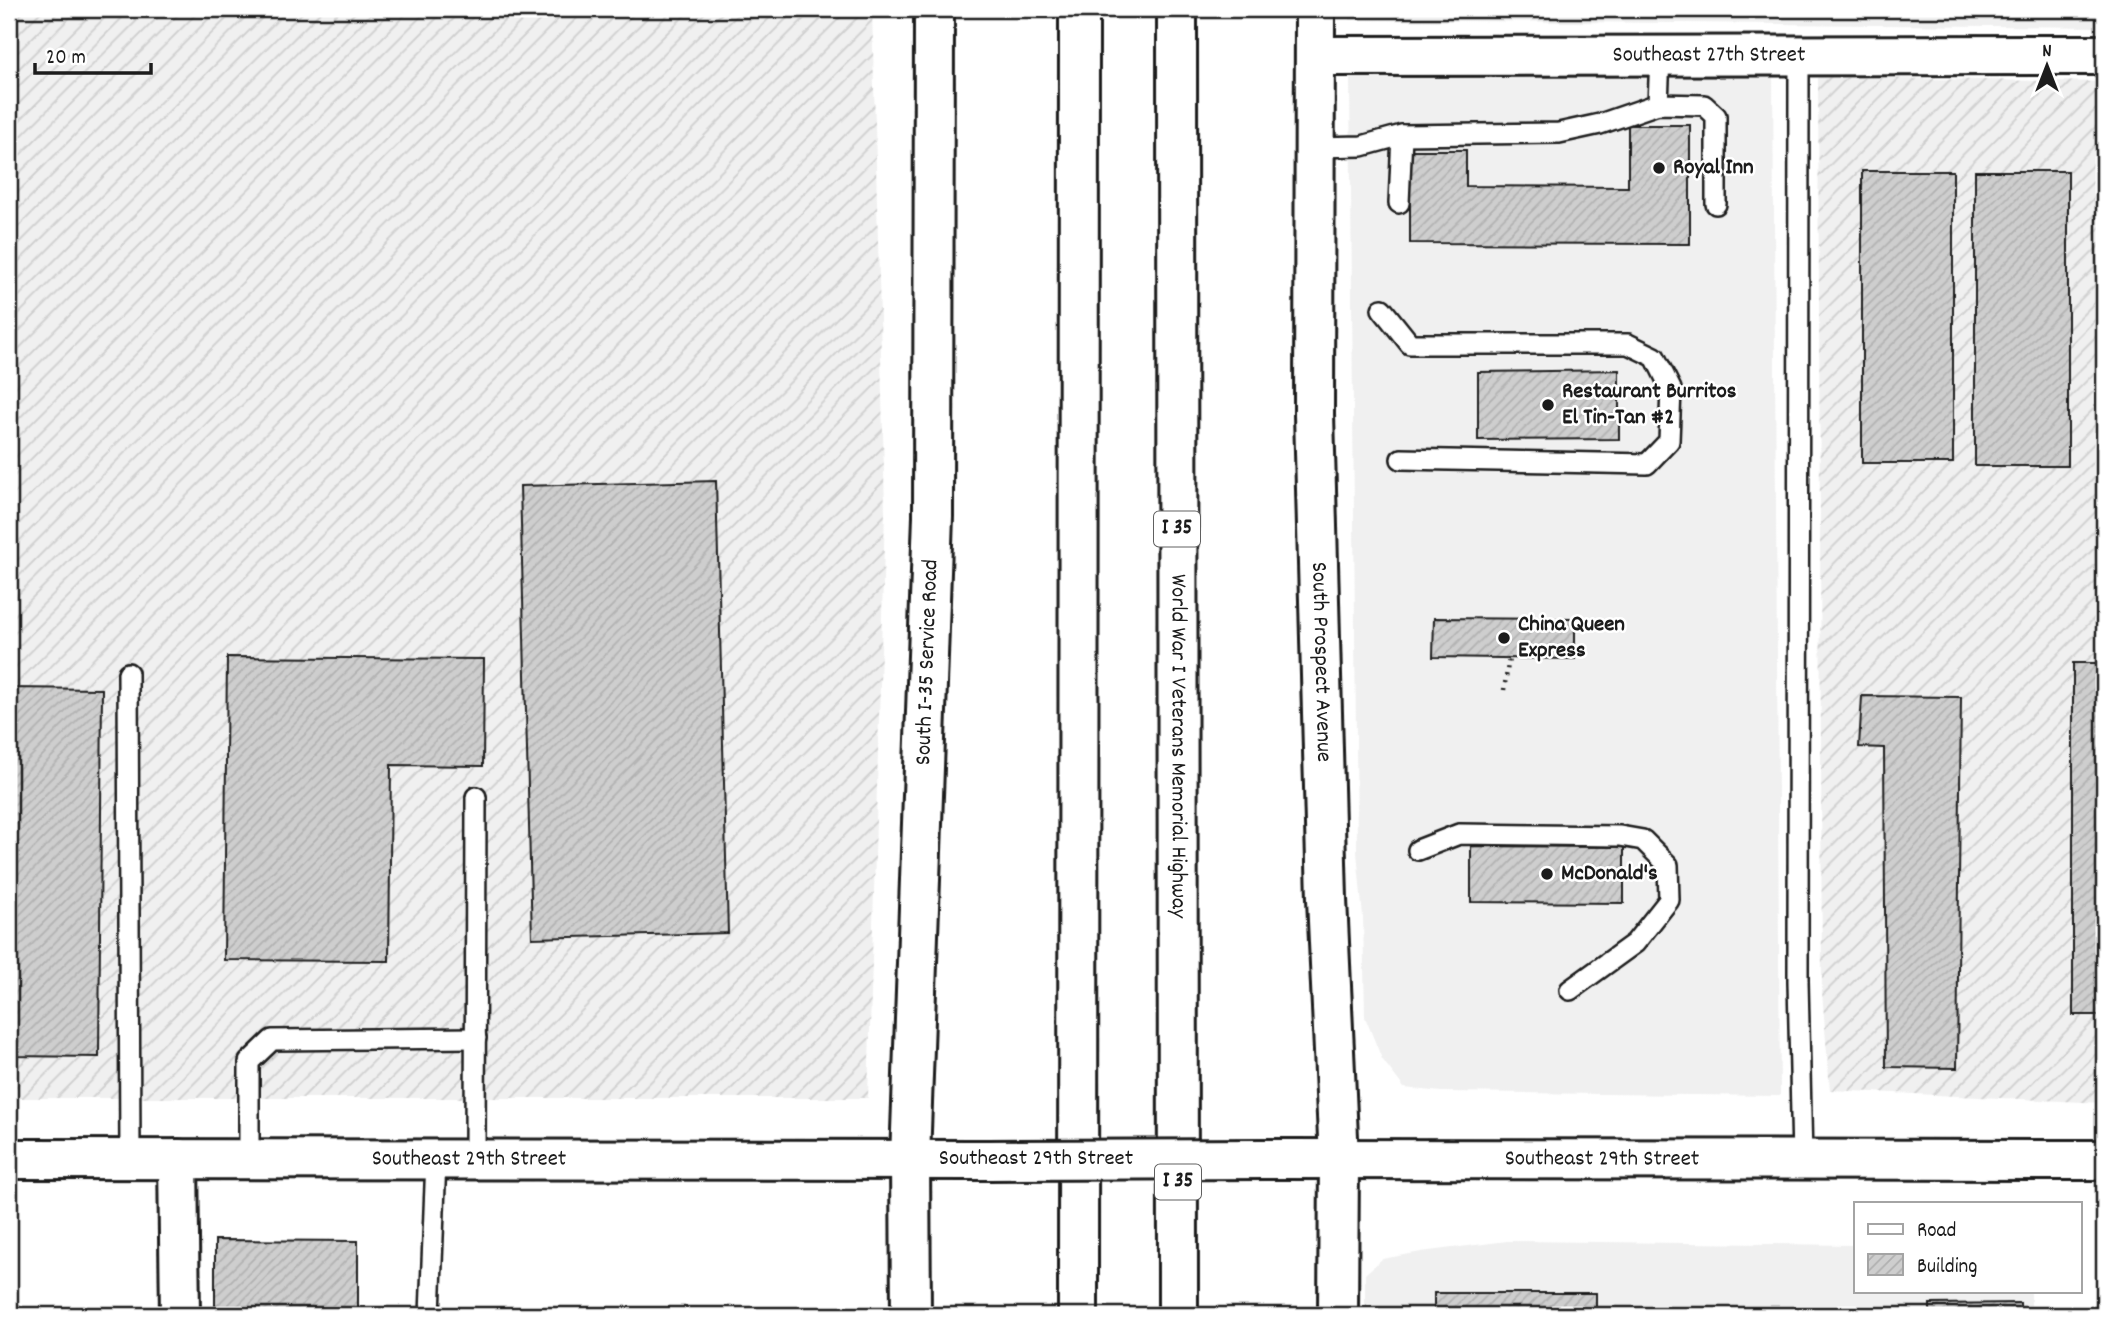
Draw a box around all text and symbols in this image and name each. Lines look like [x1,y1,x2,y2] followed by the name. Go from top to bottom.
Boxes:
[35,32,150,76] scale bar
[2011,32,2082,102] north arrow
[1613,39,1805,72] street label: Southeast 27th Street
[2042,39,2052,66] text: N
[46,44,86,74] text: 20 m
[1673,152,1754,185] place label: Royal Inn
[1651,160,1667,176] marker: Royal Inn
[1562,376,1737,435] place label: Restaurant Burritos El Tin-Tan #2
[1540,397,1556,413] marker: Restaurant Burritos El Tin-Tan #2
[1154,512,1200,546] road number: I 35
[908,559,948,766] street label: South I-35 Service Road
[1301,561,1340,762] street label: South Prospect Avenue
[1161,574,1194,919] street label: World War I Veterans Memorial Highway
[1518,609,1625,668] place label: China Queen Express
[1496,630,1512,646] marker: China Queen Express
[1561,858,1658,891] place label: McDonald's
[1539,866,1555,882] marker: McDonald's
[372,1143,566,1176] street label: Southeast 29th Street
[939,1143,1133,1176] street label: Southeast 29th Street
[1505,1143,1699,1176] street label: Southeast 29th Street
[1155,1164,1201,1200] road number: I 35
[1854,1202,2082,1292] legend
[1917,1217,1956,1247] text: Road
[1917,1253,1977,1283] text: Building

